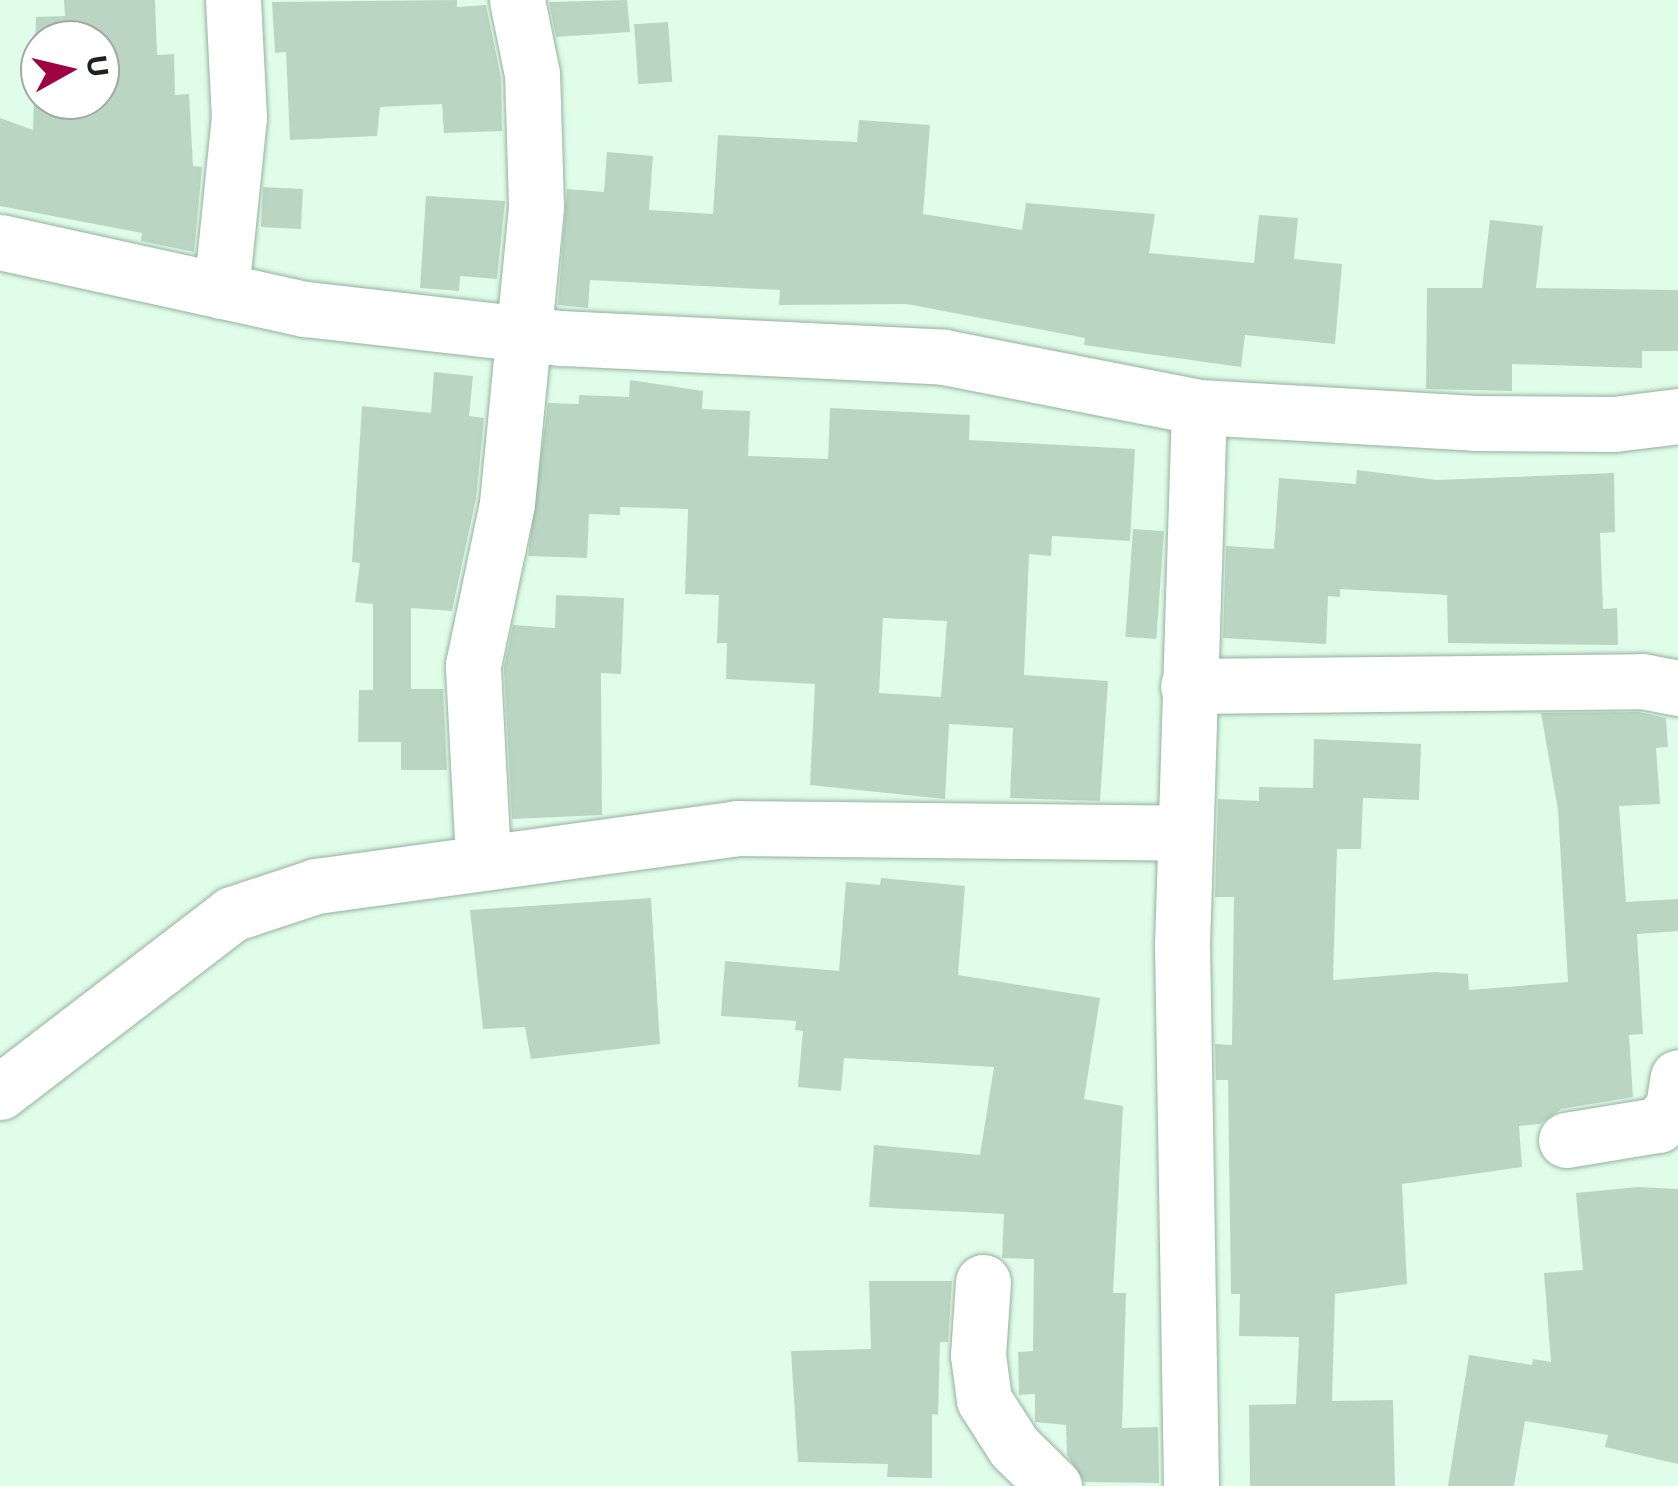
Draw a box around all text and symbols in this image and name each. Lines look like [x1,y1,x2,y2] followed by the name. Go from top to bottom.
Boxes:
[20,20,120,120] north arrow
[79,53,116,79] text: U

